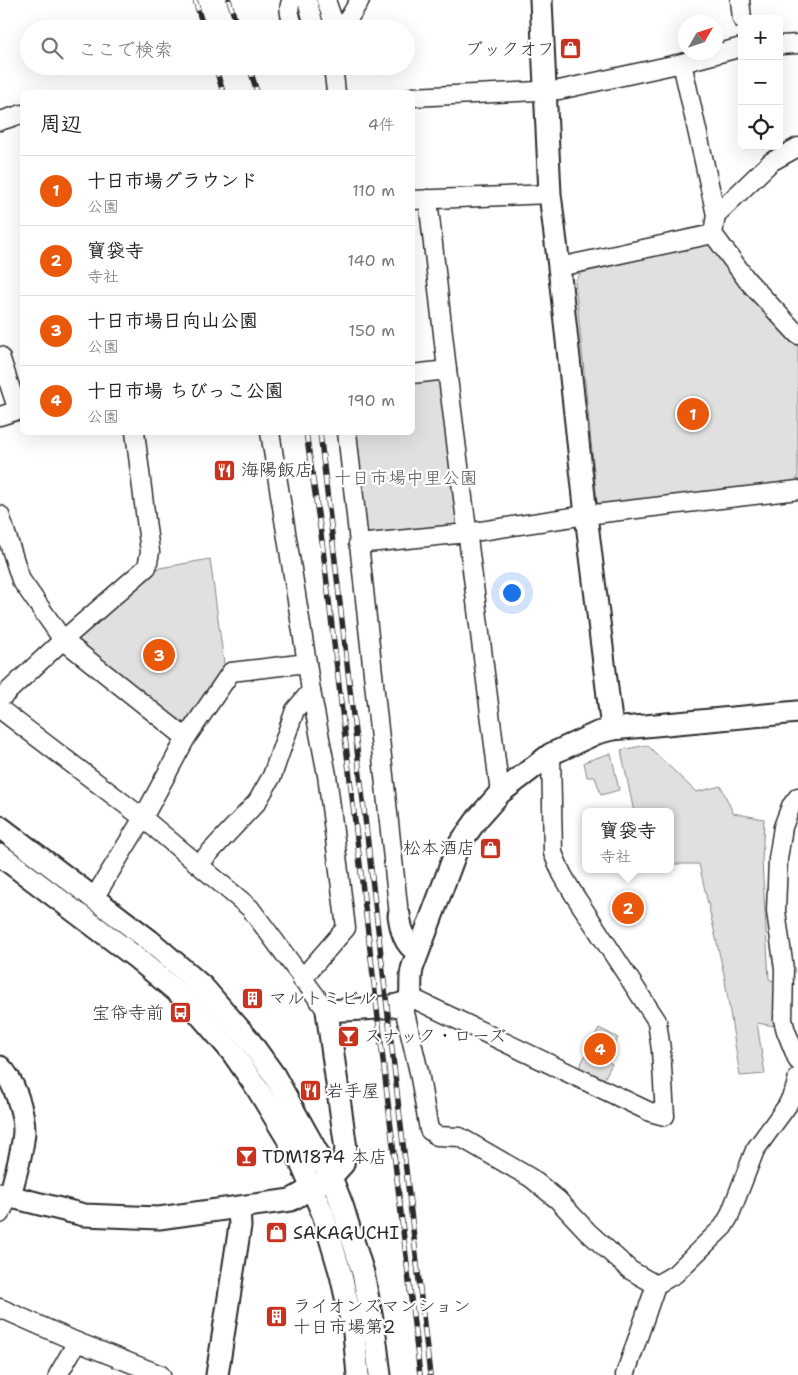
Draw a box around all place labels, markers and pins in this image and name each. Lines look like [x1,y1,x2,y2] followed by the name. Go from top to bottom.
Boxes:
[465,37,555,61] place label: ブックオフ
[559,37,583,61] shop icon: ブックオフ
[677,395,709,433] pin: 1
[213,458,237,482] restaurant icon: 海陽飯店
[241,458,313,482] place label: 海陽飯店
[143,636,175,674] pin: 3
[403,836,475,860] place label: 松本酒店
[479,836,503,860] shop icon: 松本酒店
[612,889,644,927] pin: 2
[241,986,265,1010] building icon: マルトミビル
[269,986,376,1010] place label: マルトミビル
[92,1001,164,1025] place label: 宝帒寺前
[168,1001,192,1025] bus stop icon: 宝帒寺前
[336,1024,360,1048] bar icon: スナック・ローズ
[364,1024,506,1048] place label: スナック・ローズ
[584,1030,616,1068] pin: 4
[298,1079,322,1103] restaurant icon: 岩手屋
[326,1079,380,1103] place label: 岩手屋
[234,1145,258,1169] bar icon: TDM1874 本店
[262,1145,387,1169] place label: TDM1874 本店
[265,1221,289,1245] shop icon: SAKAGUCHI
[293,1221,399,1245] place label: SAKAGUCHI
[293,1294,471,1339] place label: ライオンズマンション 十日市場第2
[265,1304,289,1328] building icon: ライオンズマンション 十日市場第2

